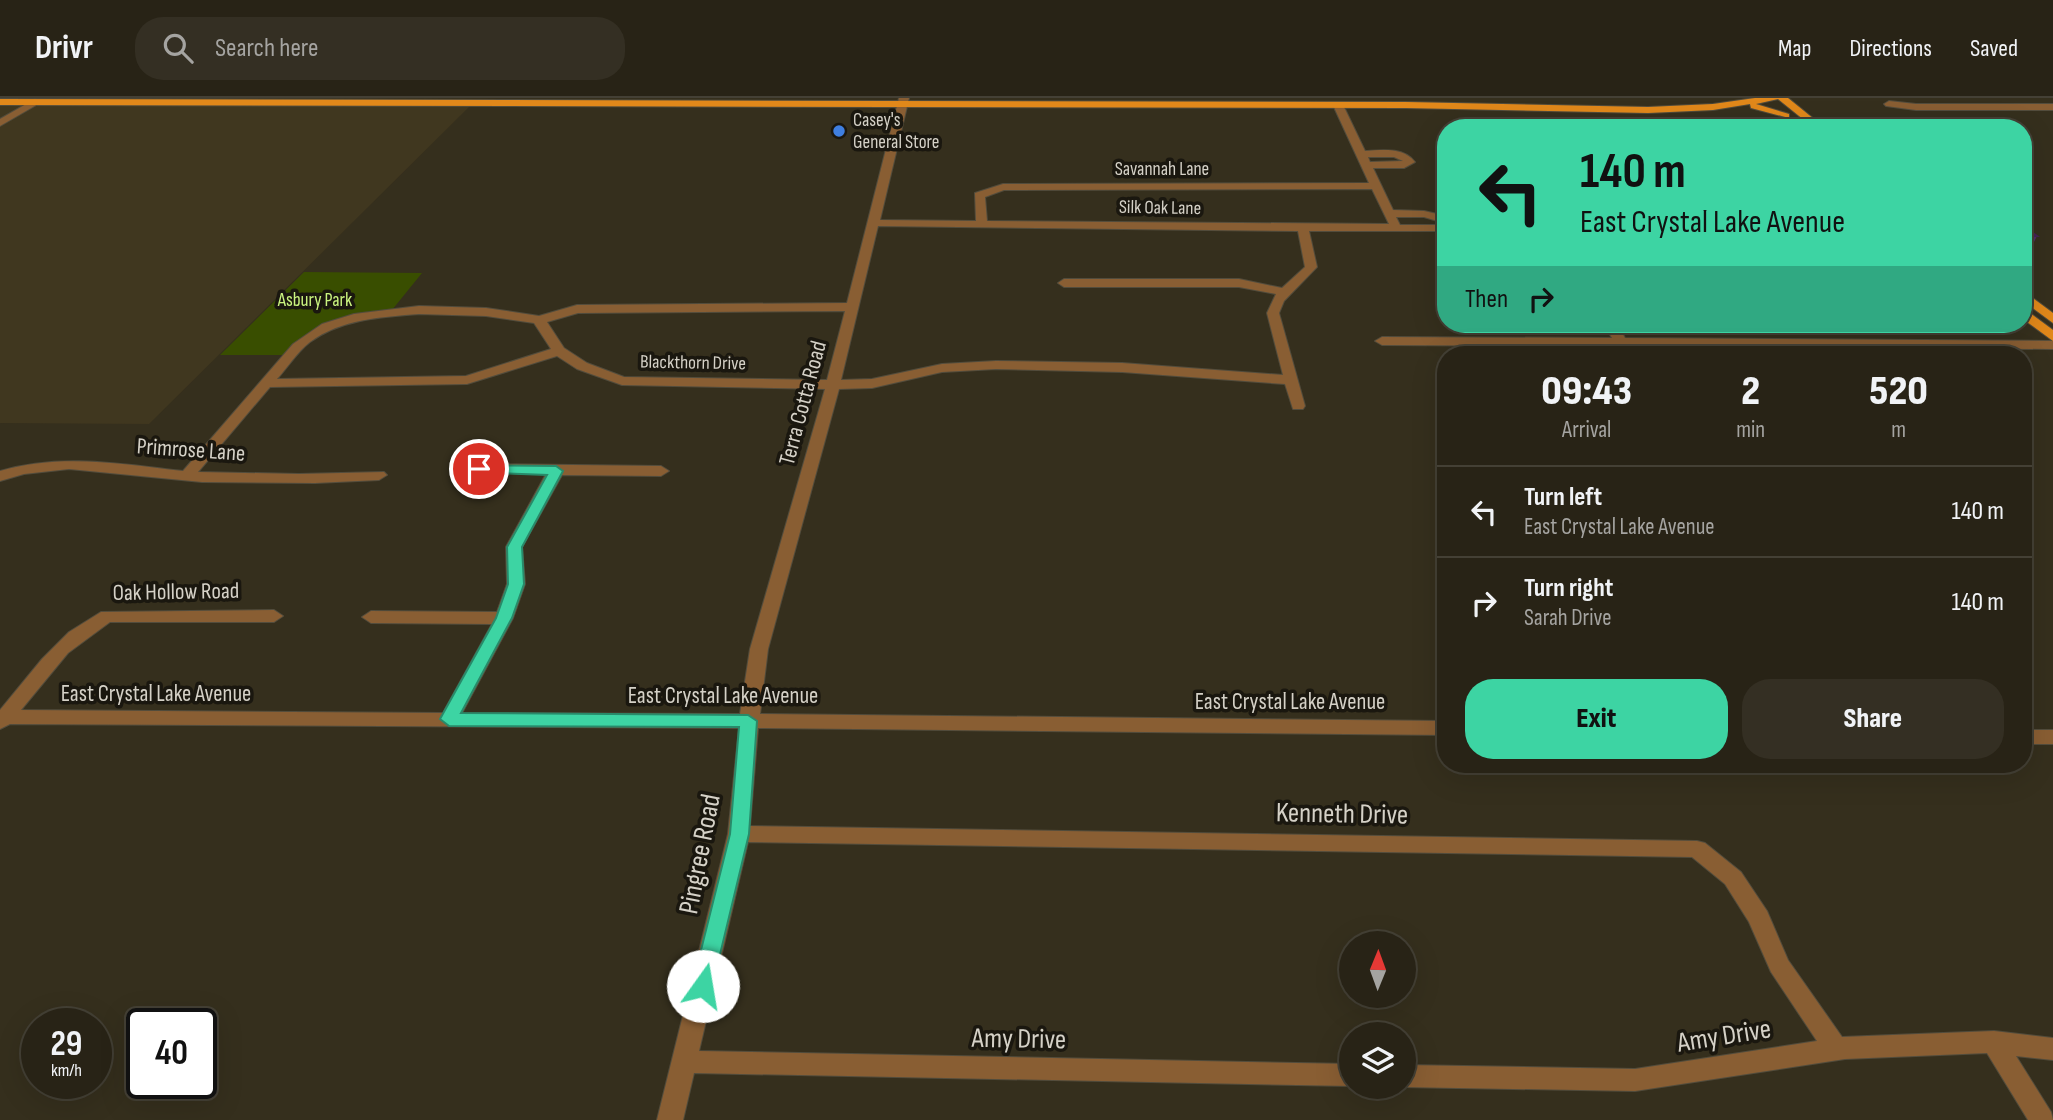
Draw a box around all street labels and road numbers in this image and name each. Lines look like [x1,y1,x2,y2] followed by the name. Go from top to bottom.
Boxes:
[1115,158,1209,181] street label: Savannah Lane
[1119,196,1201,220] street label: Silk Oak Lane
[773,338,833,468] street label: Terra Cotta Road
[640,351,746,375] street label: Blackthorn Drive
[136,432,246,468] street label: Primrose Lane
[112,577,240,607] street label: Oak Hollow Road
[61,680,251,708] street label: East Crystal Lake Avenue
[628,682,818,710] street label: East Crystal Lake Avenue
[1195,688,1385,716] street label: East Crystal Lake Avenue
[672,791,728,917] street label: Pingree Road
[1275,796,1409,832] street label: Kenneth Drive
[1674,1012,1773,1060] street label: Amy Drive
[970,1022,1067,1056] street label: Amy Drive

